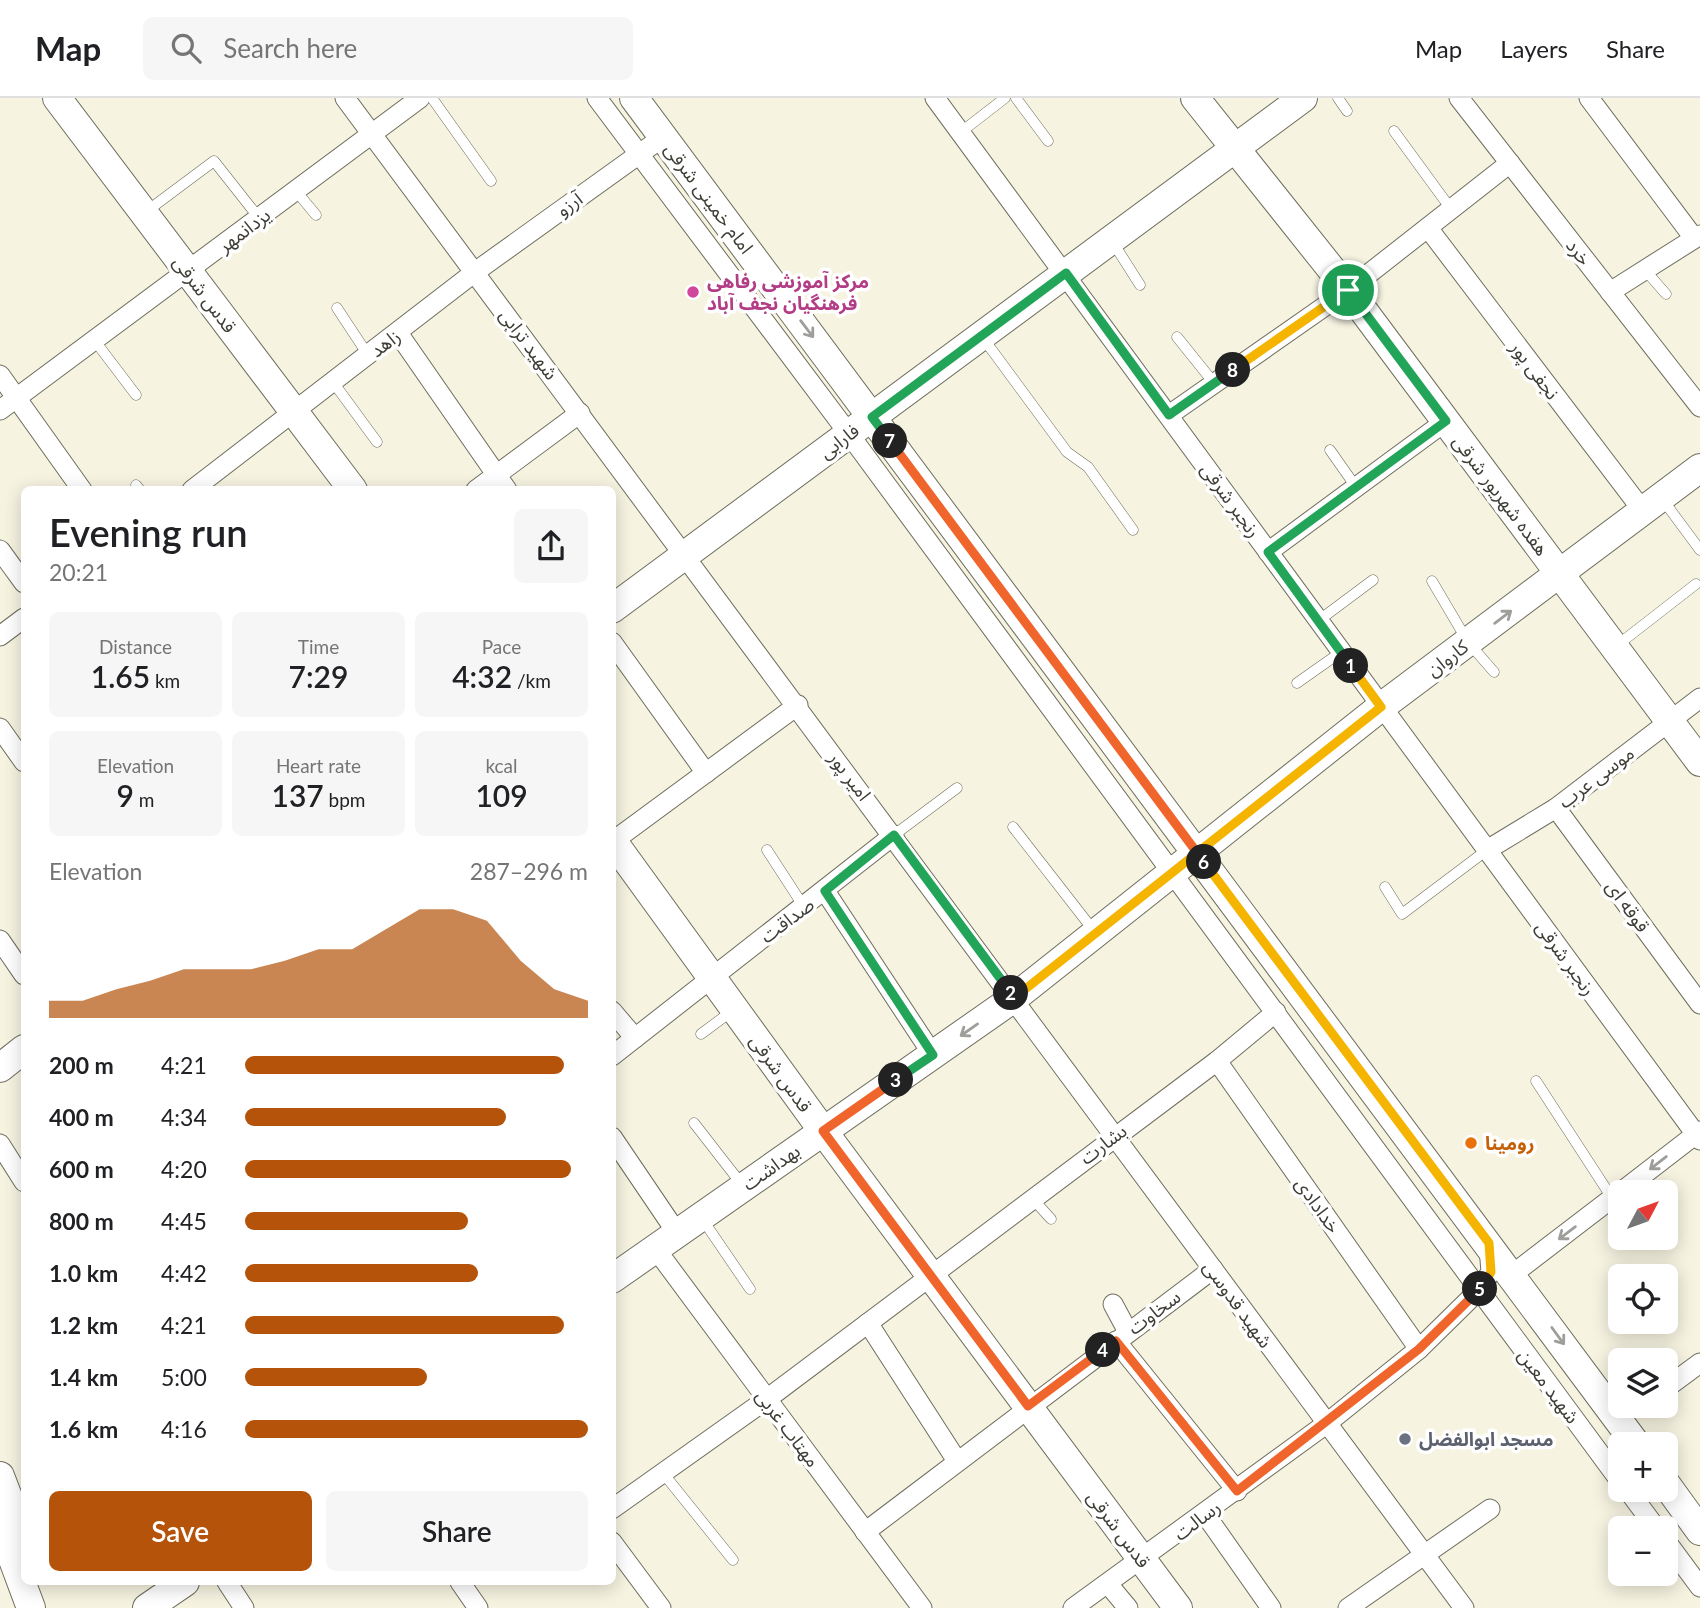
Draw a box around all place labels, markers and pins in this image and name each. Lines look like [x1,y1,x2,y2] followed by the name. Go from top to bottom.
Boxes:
[1318,260,1378,320] pin
[707,269,869,315] place label: مرکز آموزشی رفاهی فرهنگیان نجف آباد
[685,284,701,300] marker: مرکز آموزشی رفاهی فرهنگیان نجف آباد
[1216,352,1250,388] pin: 8
[872,424,908,458] pin: 7
[1334,648,1368,684] pin: 1
[1186,844,1222,880] pin: 6
[993,976,1028,1010] pin: 2
[878,1062,914,1098] pin: 3
[1485,1131,1534,1155] place label: رومینا
[1463,1135,1479,1151] marker: رومینا
[1462,1272,1498,1306] pin: 5
[1086,1332,1120,1368] pin: 4
[1419,1427,1553,1451] place label: مسجد ابوالفضل
[1397,1431,1413,1447] marker: مسجد ابوالفضل

